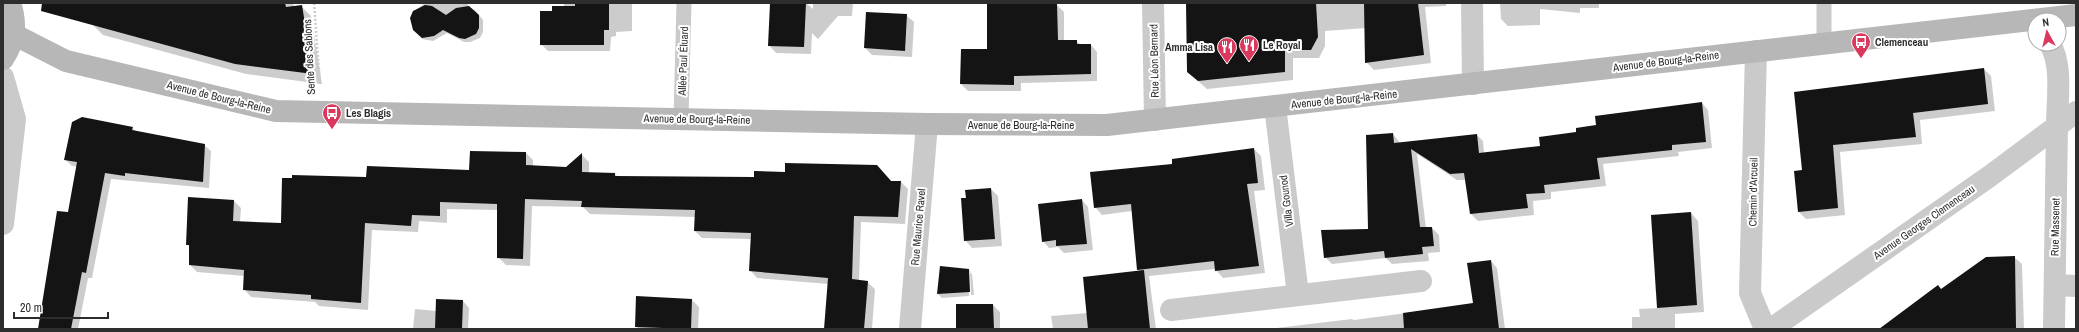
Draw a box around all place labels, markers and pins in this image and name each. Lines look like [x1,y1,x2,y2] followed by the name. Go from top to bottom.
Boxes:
[1850,31,1872,59] bus stop icon: Clemenceau
[1238,34,1260,62] restaurant icon: Le Royal
[1875,35,1928,49] place label: Clemenceau
[1216,36,1238,64] restaurant icon: Amma Lisa
[1263,38,1301,52] place label: Le Royal
[1165,40,1213,54] place label: Amma Lisa
[321,102,343,130] bus stop icon: Les Blagis
[346,106,391,120] place label: Les Blagis

